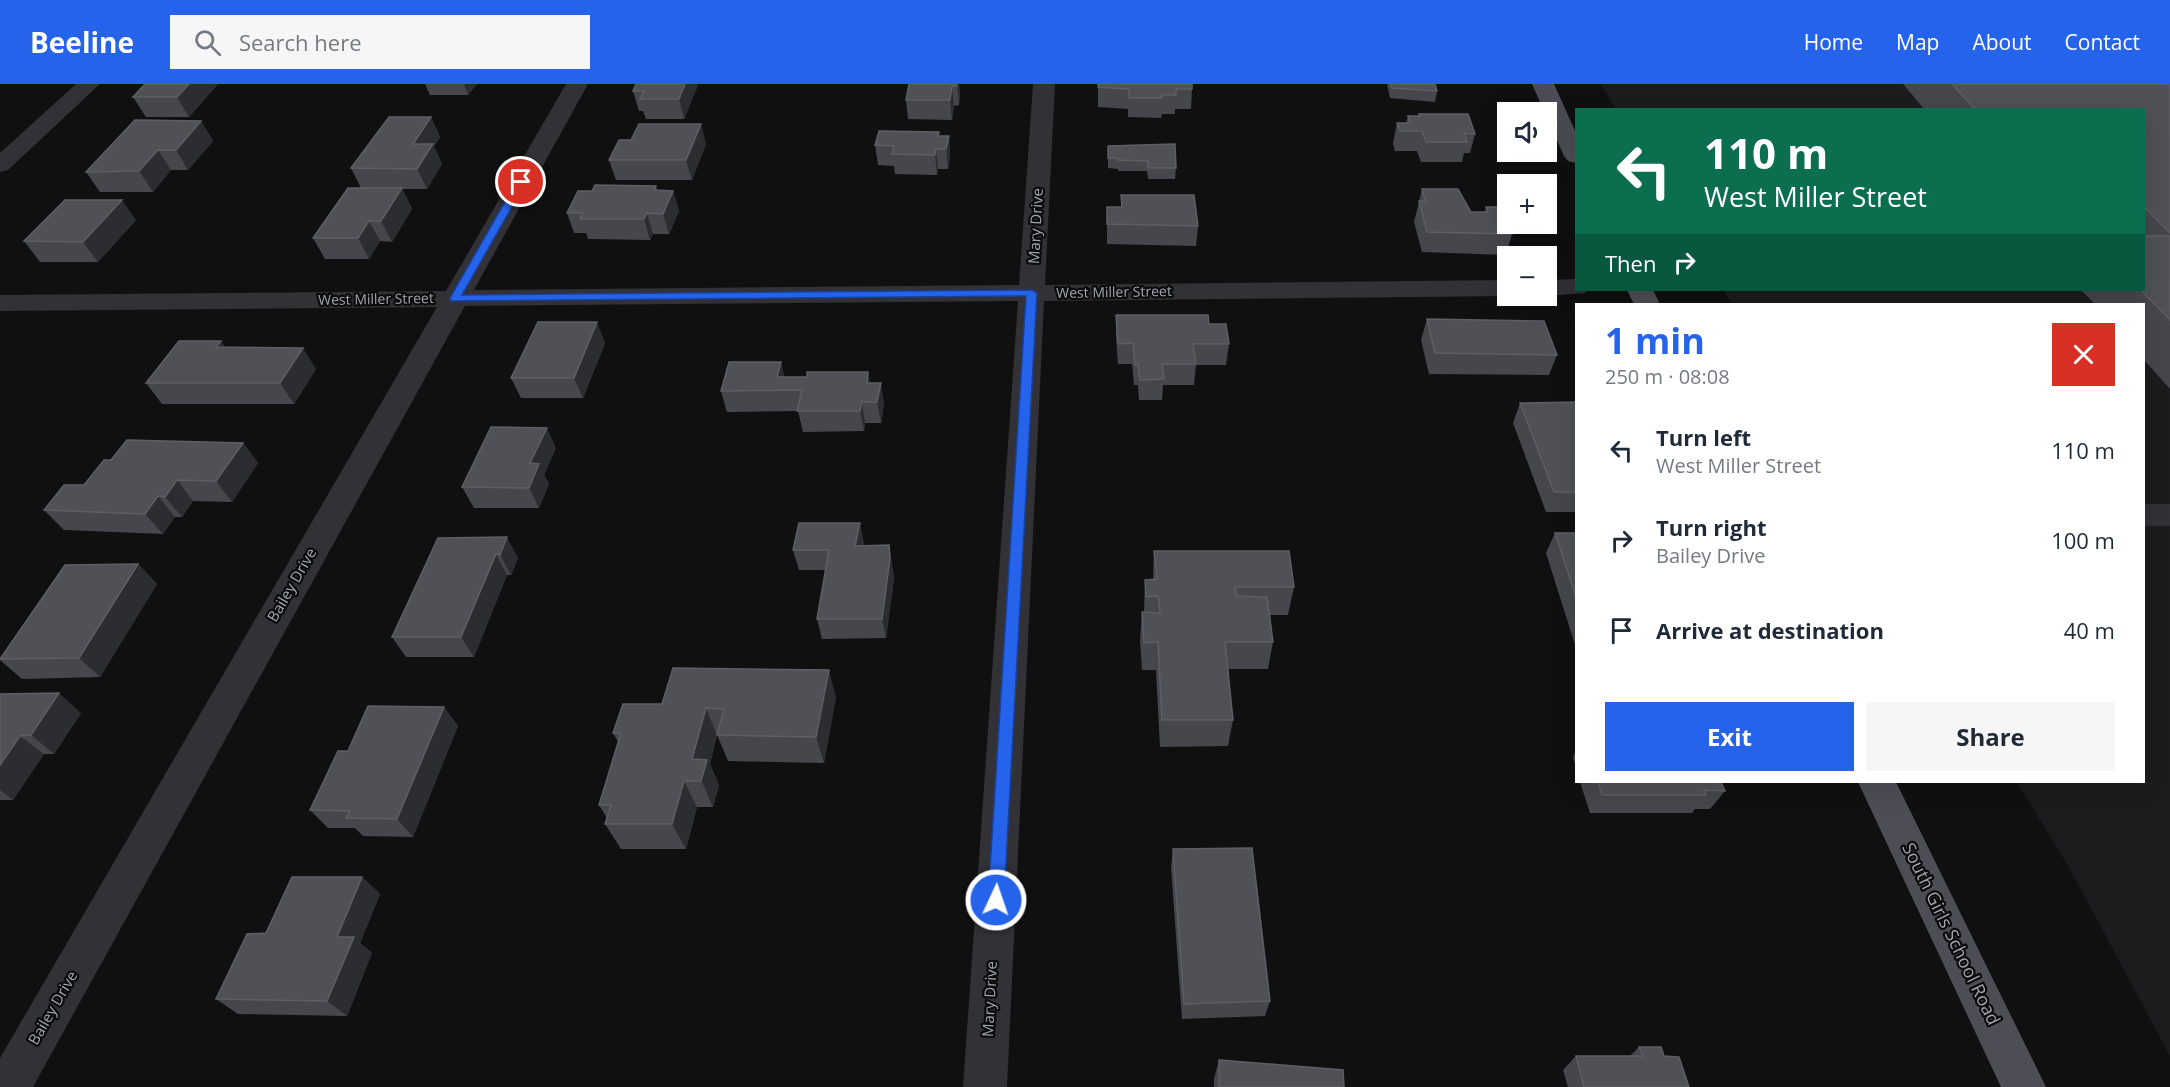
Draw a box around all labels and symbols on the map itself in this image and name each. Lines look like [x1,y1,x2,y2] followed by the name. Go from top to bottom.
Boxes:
[495,156,546,207] pin
[1023,187,1047,264] street label: Mary Drive
[1056,281,1172,302] street label: West Miller Street
[318,288,434,309] street label: West Miller Street
[262,544,320,625] street label: Bailey Drive
[1897,838,2007,1029] street label: South Girls School Road
[964,868,1028,932] position arrow
[977,960,1001,1037] street label: Mary Drive
[23,967,81,1048] street label: Bailey Drive

